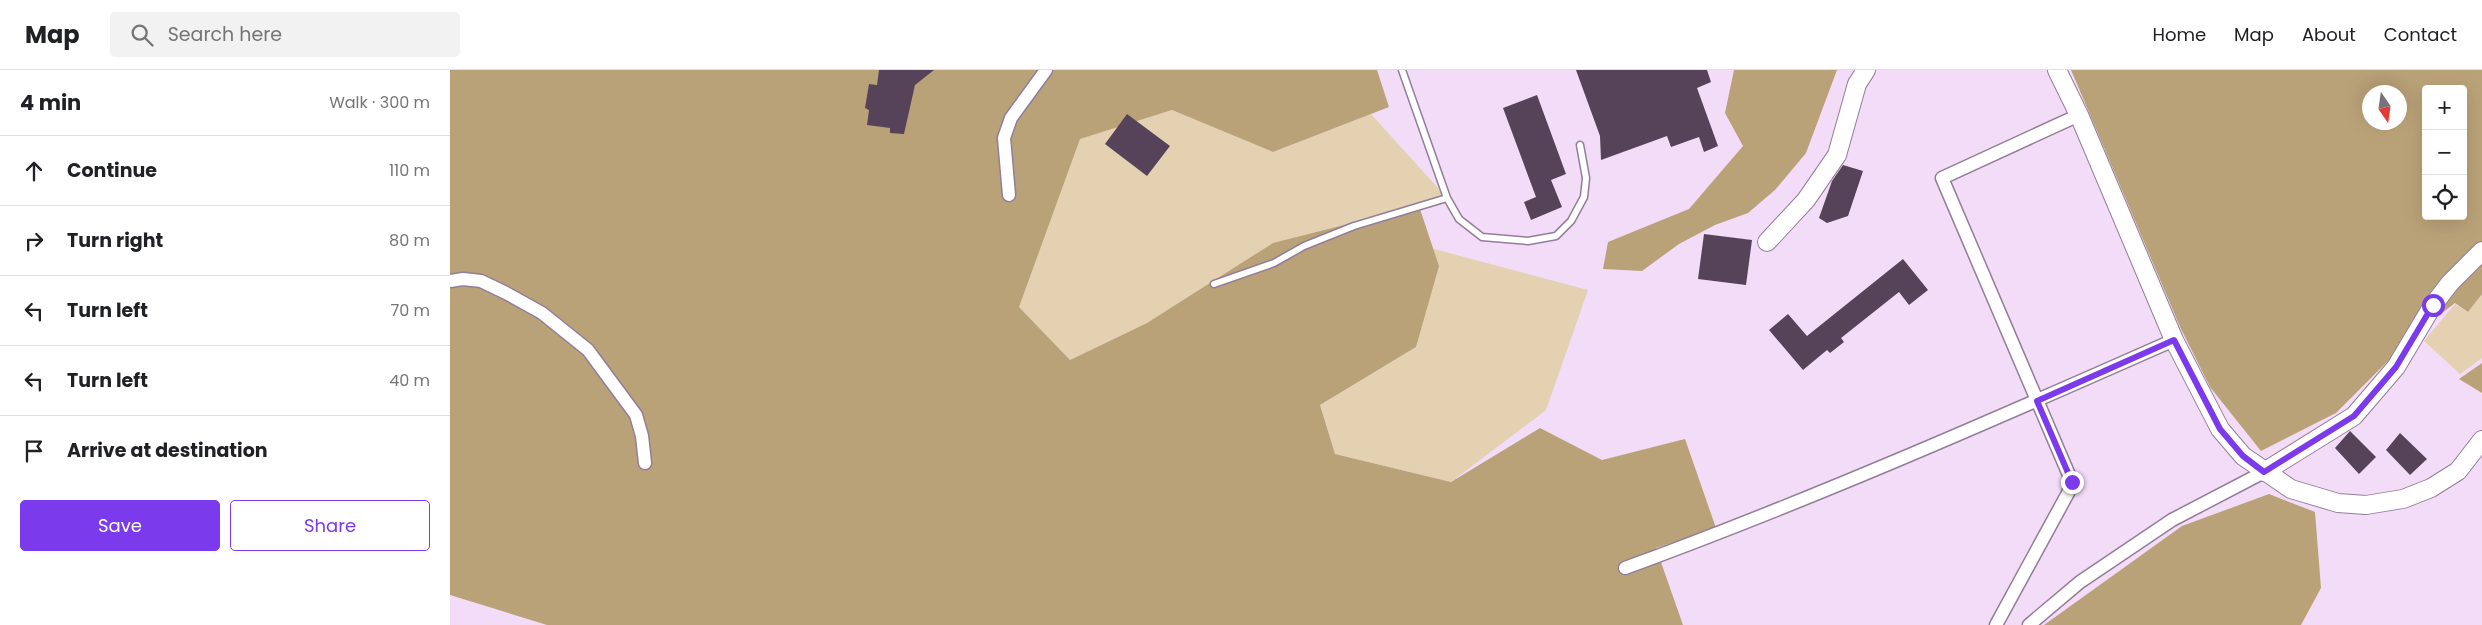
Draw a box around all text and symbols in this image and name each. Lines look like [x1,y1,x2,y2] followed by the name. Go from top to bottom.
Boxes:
[110,12,460,57] search box
[25,18,80,51] text: Map
[128,21,156,49] icon: search
[168,21,282,48] text: Search here
[2152,22,2206,47] text: Home
[2234,22,2274,47] text: Map
[2302,22,2356,47] text: About
[2384,22,2457,47] text: Contact
[2362,85,2407,130] north arrow
[2422,85,2467,220] map controls
[2422,85,2467,130] button: +
[20,88,81,117] text: 4 min
[329,91,430,114] text: Walk · 300 m
[2422,130,2467,175] button: −
[20,157,48,185] icon: ahead
[67,157,157,184] text: Continue
[389,159,430,182] text: 110 m
[2422,175,2467,220] button: locate
[20,227,48,255] icon: right
[67,227,163,254] text: Turn right
[389,229,430,252] text: 80 m
[2422,294,2445,317] route start
[20,297,48,325] icon: left
[67,297,148,324] text: Turn left
[390,299,430,322] text: 70 m
[20,367,48,395] icon: left
[67,367,148,394] text: Turn left
[389,369,430,392] text: 40 m
[20,437,48,465] icon: arrive
[67,437,268,464] text: Arrive at destination
[2061,471,2084,494] route end
[20,500,220,551] button: Save
[230,500,430,551] button: Share

